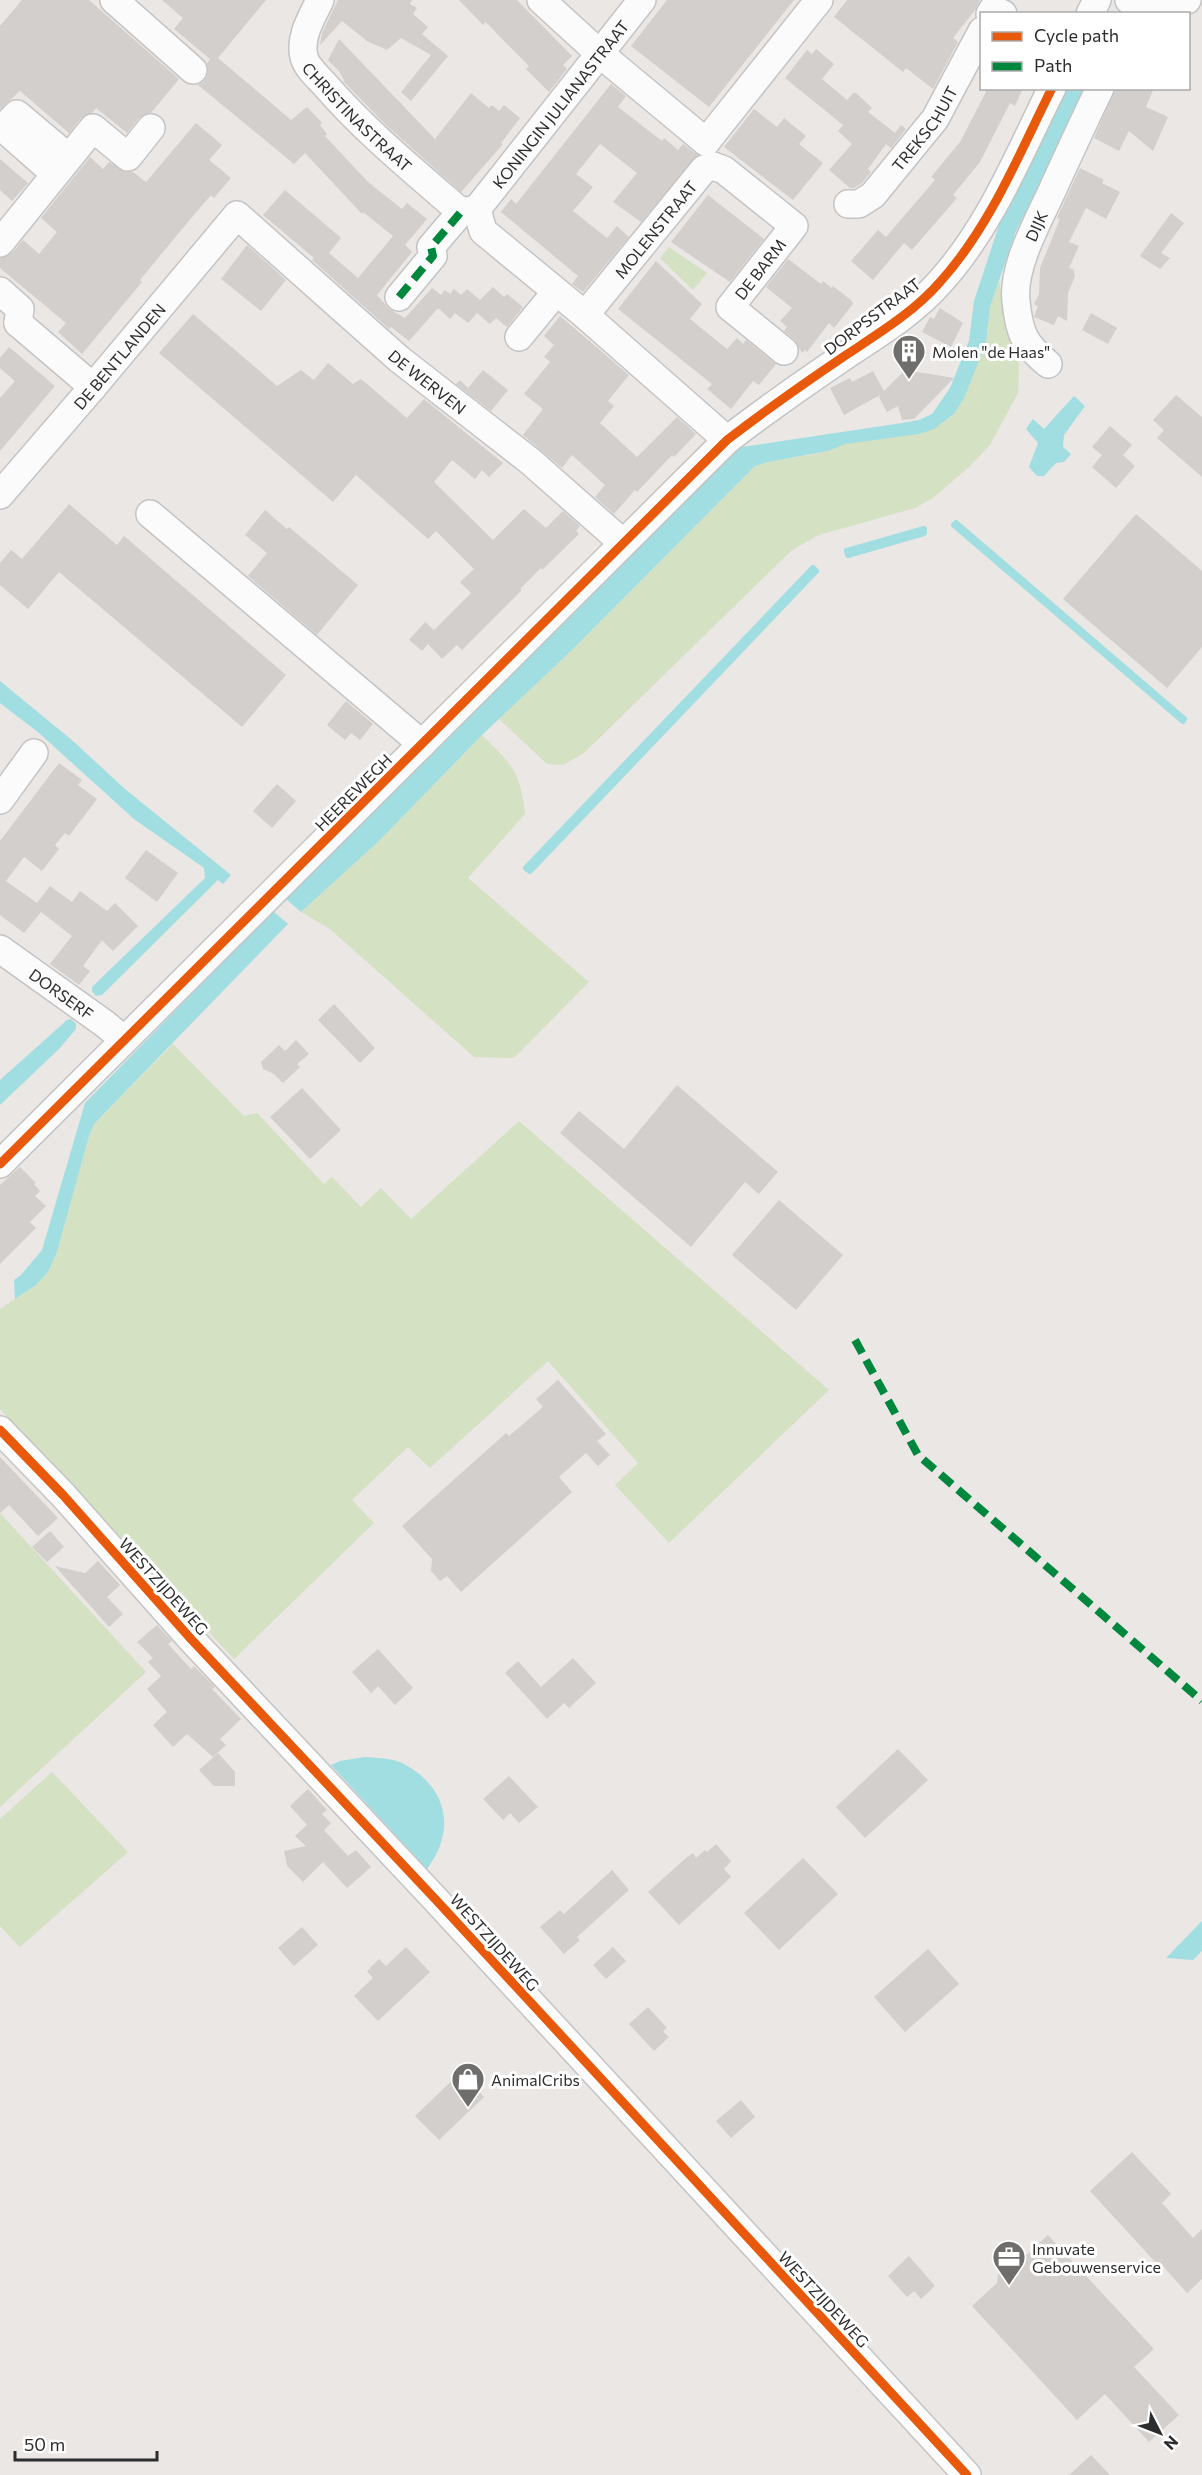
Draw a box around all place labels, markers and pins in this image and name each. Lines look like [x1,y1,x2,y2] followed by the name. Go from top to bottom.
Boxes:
[891,333,927,380] building icon: Molen "de Haas"
[932,342,1050,361] place label: Molen "de Haas"
[450,2061,486,2108] shop icon: AnimalCribs
[491,2070,580,2089] place label: AnimalCribs
[991,2239,1027,2286] office icon: Innuvate Gebouwenservice
[1032,2239,1161,2276] place label: Innuvate Gebouwenservice

